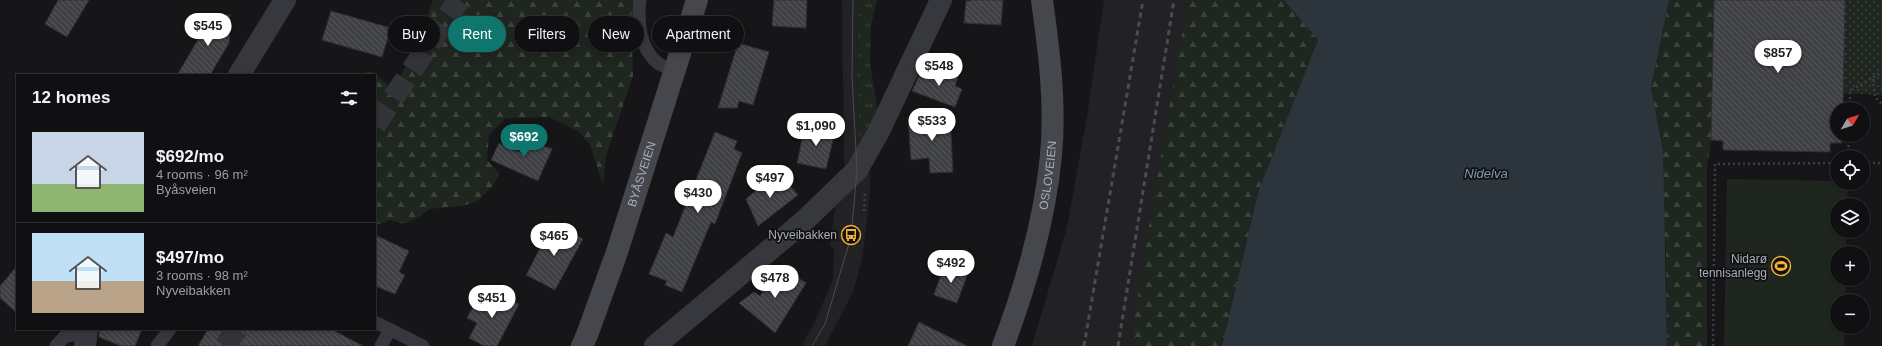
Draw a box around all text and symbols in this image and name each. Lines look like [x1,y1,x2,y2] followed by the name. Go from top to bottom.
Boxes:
[184,13,232,47] pin: $545
[388,16,440,52] chip: Buy
[448,16,506,52] chip: Rent
[514,16,580,52] chip: Filters
[588,16,644,52] chip: New
[652,16,744,52] chip: Apartment
[194,18,222,33] text: $545
[1754,40,1802,74] pin: $857
[1764,45,1792,60] text: $857
[915,53,963,87] pin: $548
[925,58,953,73] text: $548
[338,87,360,109] icon: filters
[32,88,110,107] text: 12 homes
[1830,102,1870,142] north arrow
[1830,102,1870,334] map controls
[908,108,956,142] pin: $533
[783,113,849,147] pin: $1,090
[918,113,946,128] text: $533
[796,118,836,133] text: $1,090
[500,124,548,158] pin: $692
[510,129,538,144] text: $692
[625,140,659,209] street label: BYÅSVEIEN
[1036,140,1059,211] street label: OSLOVEIEN
[156,147,224,166] text: $692/mo
[64,148,112,196] icon: home
[1830,150,1870,190] button: locate
[746,165,794,199] pin: $497
[1464,166,1508,181] water label: Nidelva
[156,167,248,182] text: 4 rooms · 96 m²
[756,170,784,185] text: $497
[674,180,722,214] pin: $430
[156,182,216,197] text: Byåsveien
[684,185,712,200] text: $430
[1830,198,1870,238] button: layers
[530,223,578,257] pin: $465
[840,224,862,246] bus stop icon: Nyveibakken
[540,228,568,243] text: $465
[768,228,837,242] place label: Nyveibakken
[1830,246,1870,286] button: +
[156,248,224,267] text: $497/mo
[64,249,112,297] icon: home
[927,250,975,284] pin: $492
[1699,252,1768,280] place label: Nidarø tennisanlegg
[937,255,965,270] text: $492
[1770,255,1792,277] sports icon: Nidarø tennisanlegg
[751,265,799,299] pin: $478
[156,268,248,283] text: 3 rooms · 98 m²
[761,270,789,285] text: $478
[156,283,230,298] text: Nyveibakken
[468,285,516,319] pin: $451
[478,290,506,305] text: $451
[1830,294,1870,334] button: −

